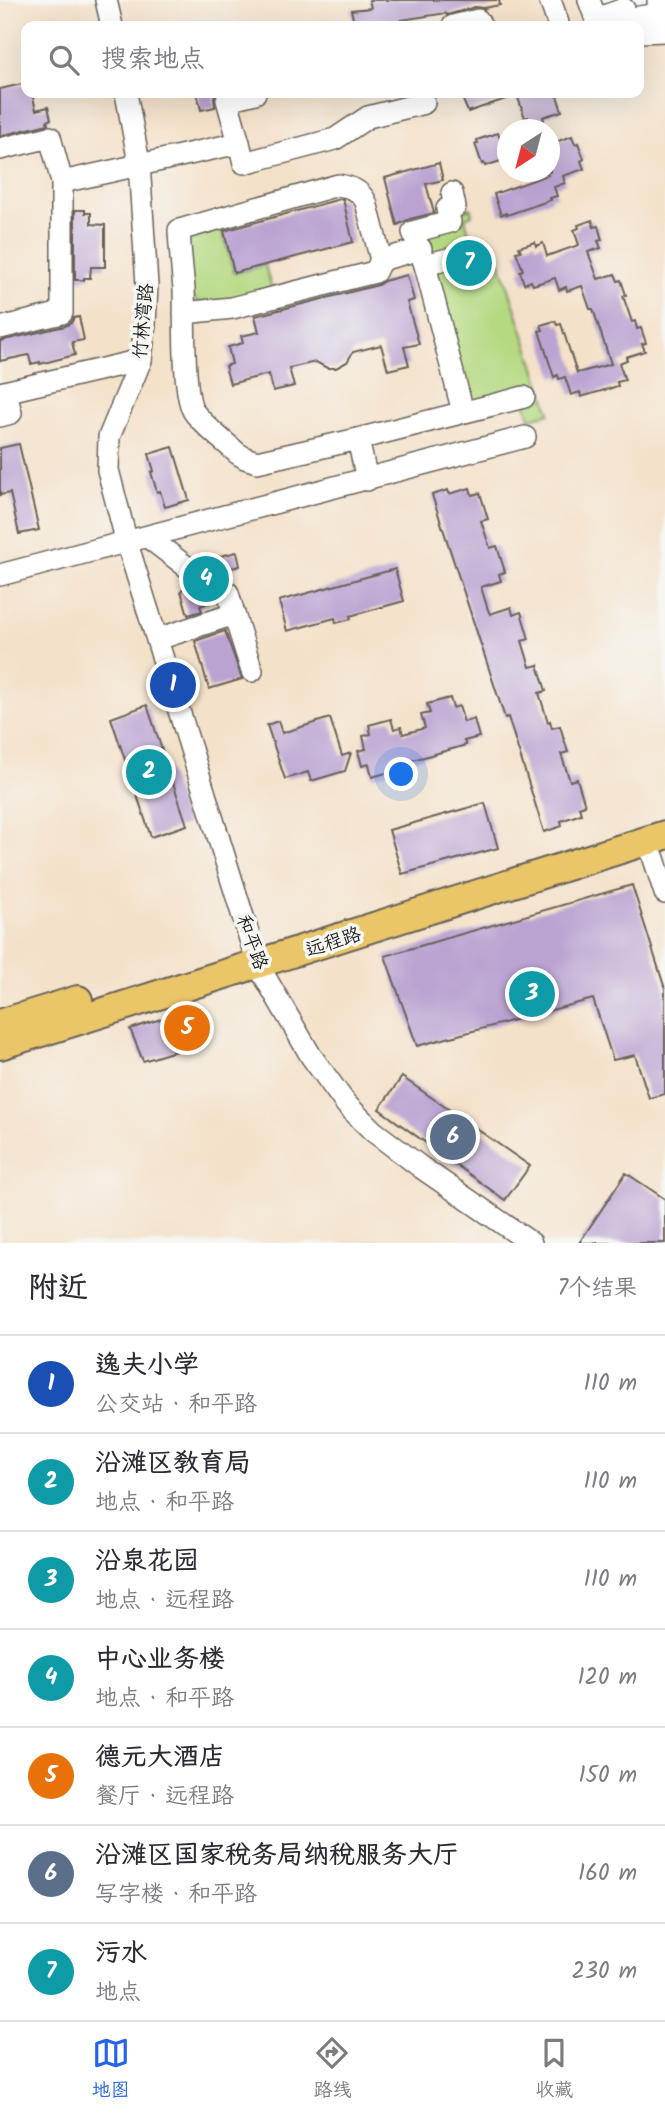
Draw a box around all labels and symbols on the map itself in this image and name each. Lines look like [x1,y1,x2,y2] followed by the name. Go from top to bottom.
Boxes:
[497,119,560,182] north arrow
[446,237,492,289] pin: 7
[126,282,162,360] street label: 竹林湾路
[183,553,229,605] pin: 4
[150,659,196,711] pin: 1
[126,746,172,798] pin: 2
[384,757,418,791] your location
[227,911,275,975] street label: 和平路
[302,920,365,966] street label: 远程路
[509,968,555,1020] pin: 3
[164,1002,210,1054] pin: 5
[430,1111,476,1163] pin: 6

